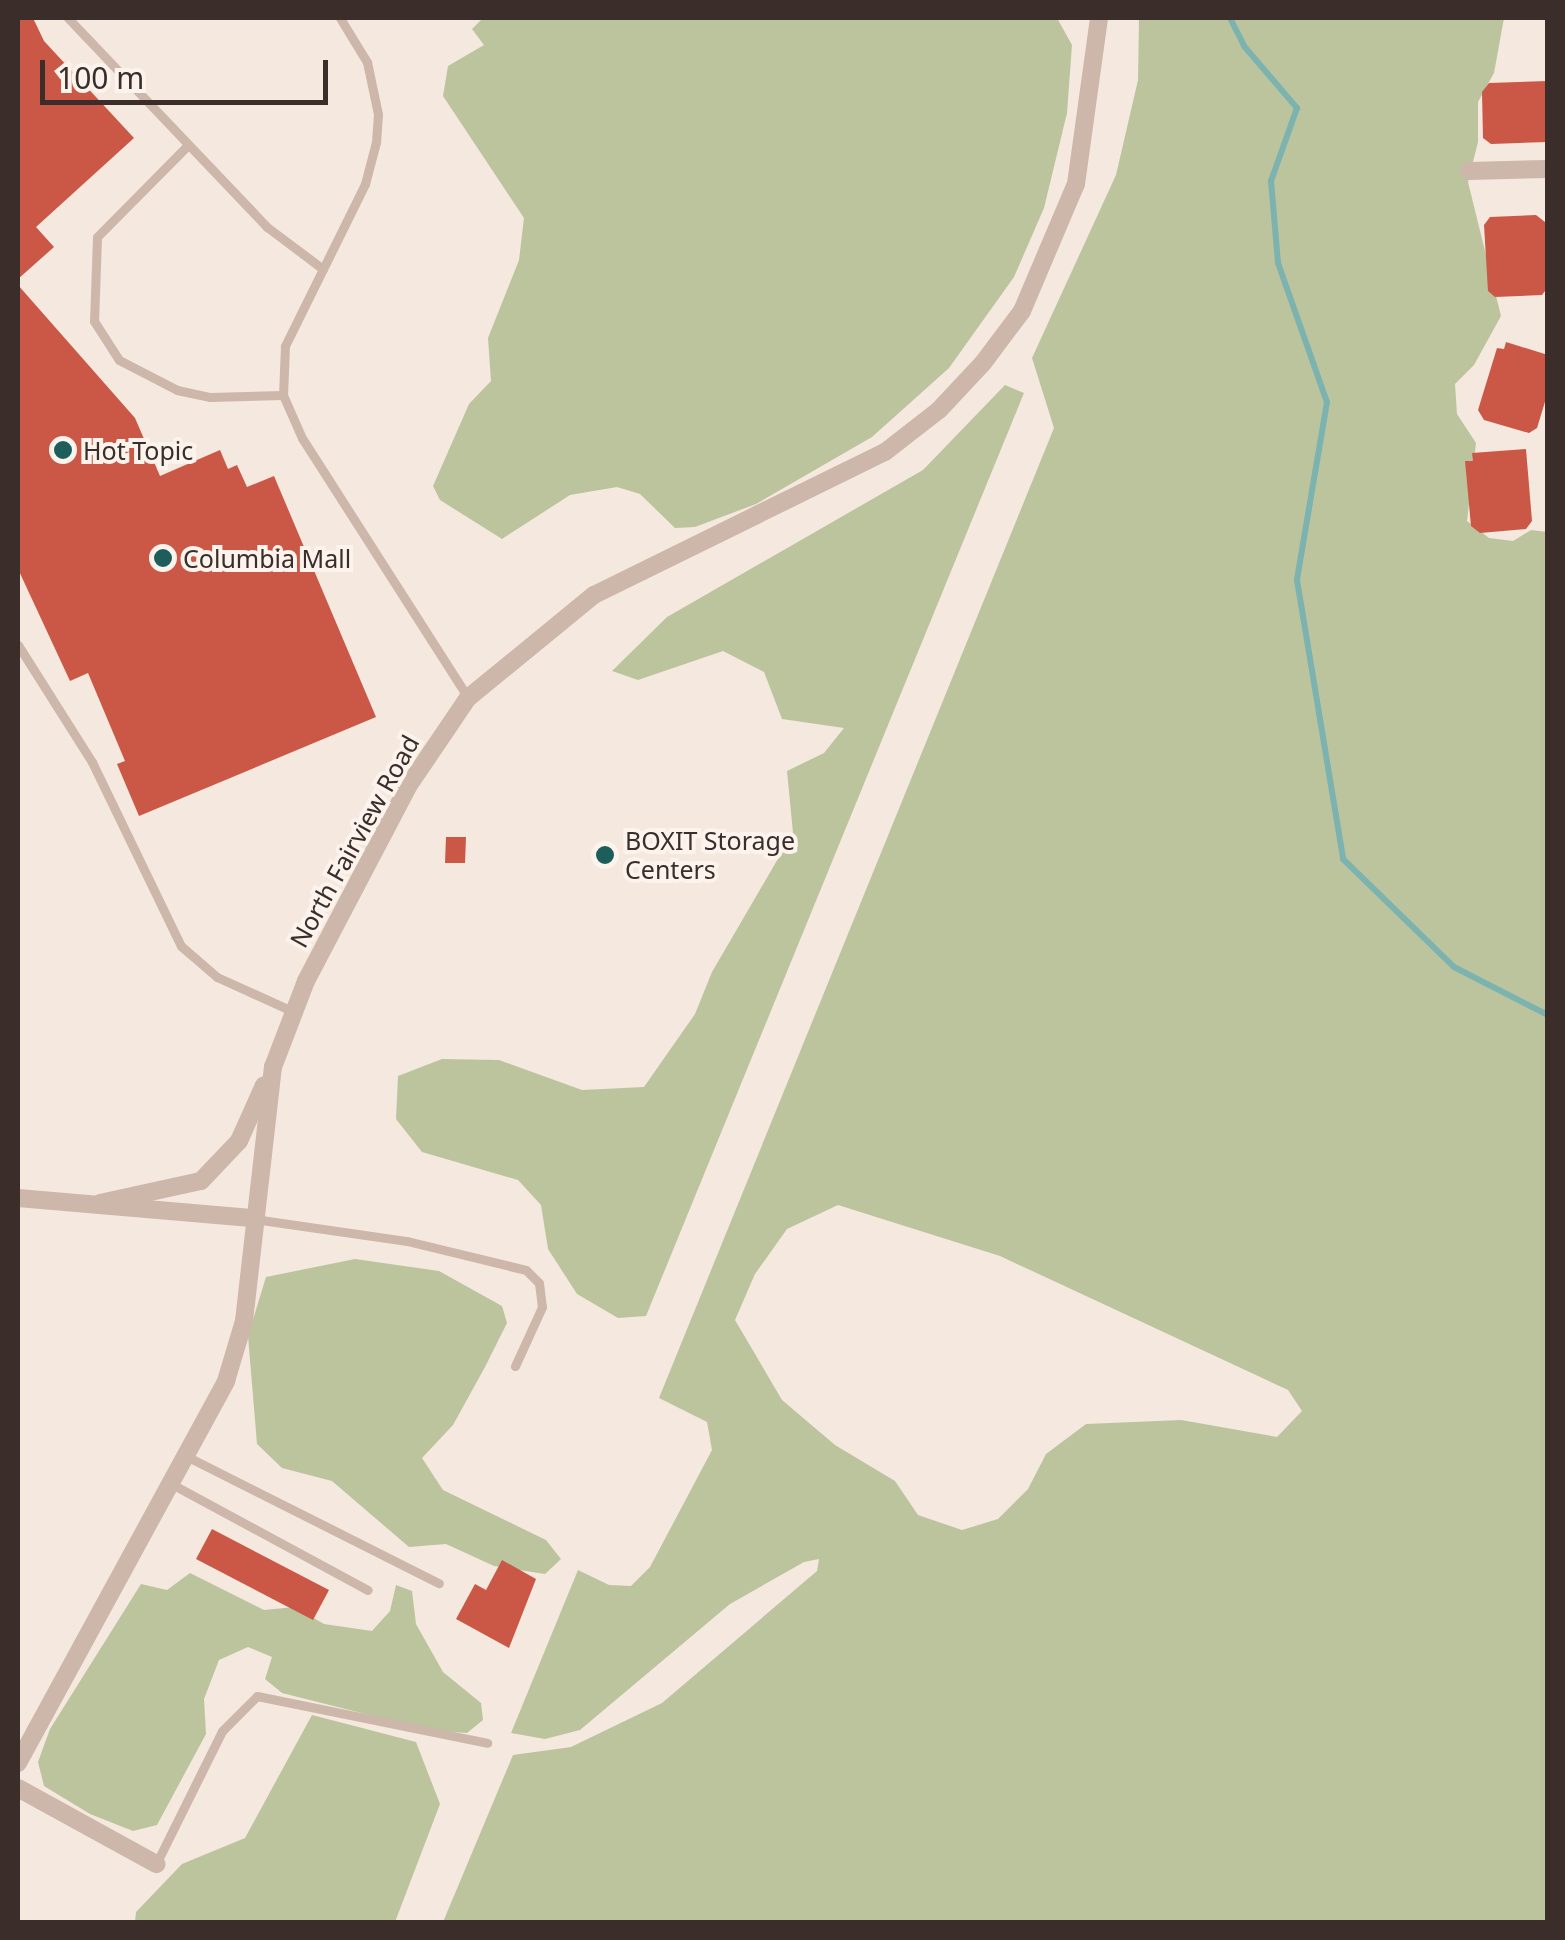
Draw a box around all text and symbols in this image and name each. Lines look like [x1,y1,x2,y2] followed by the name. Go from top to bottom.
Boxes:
[45,40,332,102] scale bar
[57,57,144,98] text: 100 m
[83,435,193,465] place label: Hot Topic
[52,439,74,461] marker: Hot Topic
[183,543,351,573] place label: Columbia Mall
[152,547,174,569] marker: Columbia Mall
[283,730,425,952] street label: North Fairview Road
[625,826,795,885] place label: BOXIT Storage Centers
[594,844,616,866] marker: BOXIT Storage Centers

